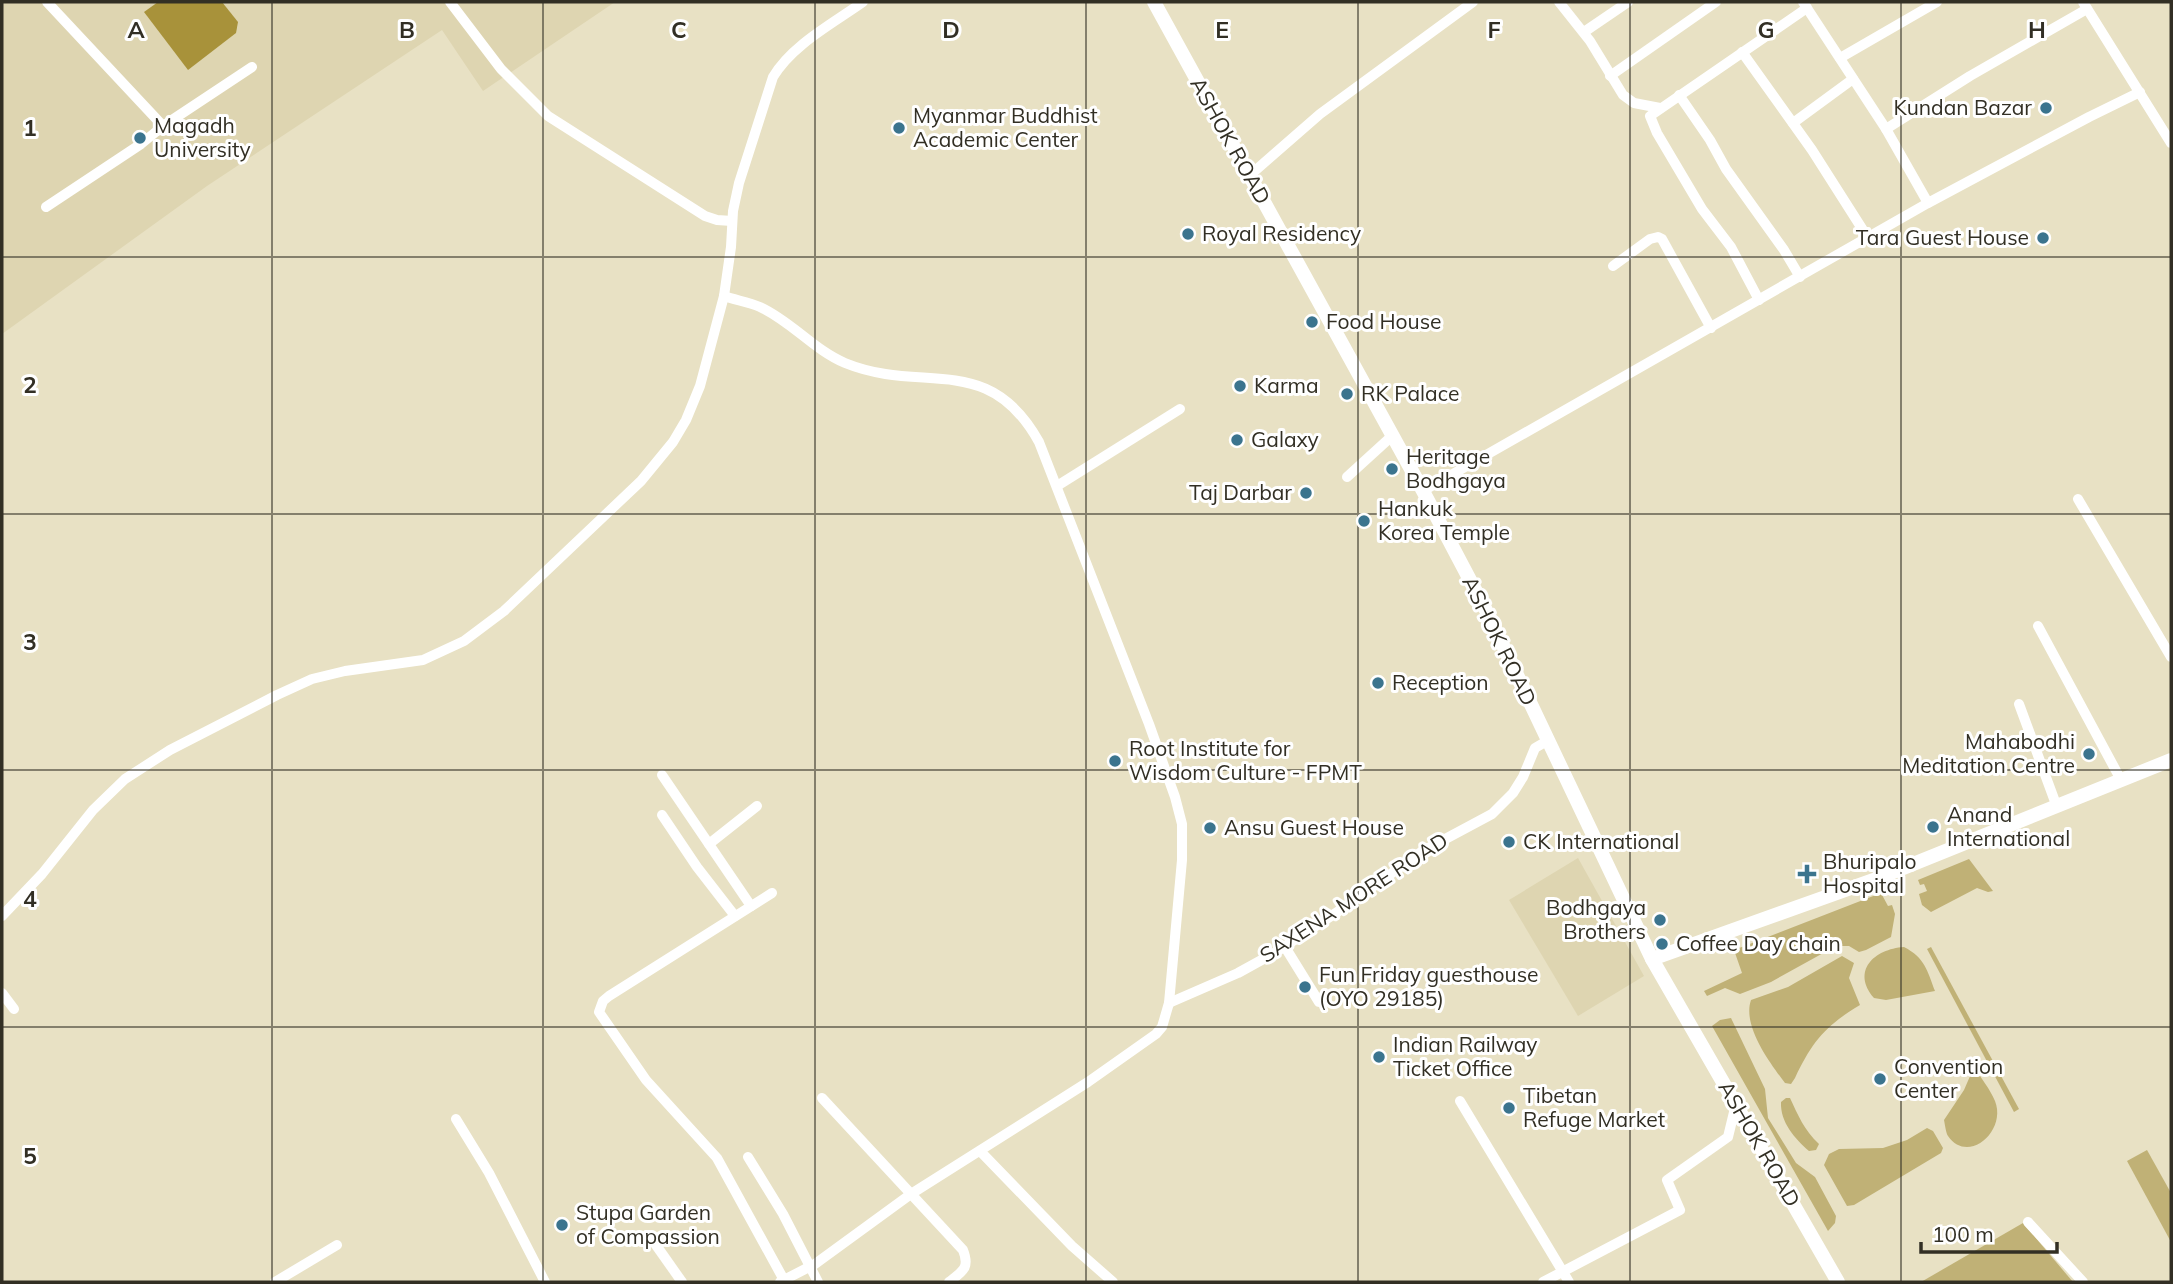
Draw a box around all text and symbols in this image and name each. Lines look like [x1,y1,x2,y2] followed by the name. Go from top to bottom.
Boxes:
[127,15,145,44] text: A
[399,15,415,44] text: B
[671,15,687,44] text: C
[942,15,960,44] text: D
[1215,15,1229,44] text: E
[1487,15,1501,44] text: F
[1757,15,1775,44] text: G
[2028,15,2046,44] text: H
[1185,73,1276,208] street label: ASHOK ROAD
[1894,94,2032,120] place label: Kundan Bazar
[2038,100,2054,116] marker: Kundan Bazar
[913,102,1098,152] place label: Myanmar Buddhist Academic Center
[154,112,251,162] place label: Magadh University
[23,113,37,142] text: 1
[891,120,907,136] marker: Myanmar Buddhist Academic Center
[132,130,148,146] marker: Magadh University
[1202,220,1361,246] place label: Royal Residency
[1856,224,2029,250] place label: Tara Guest House
[1180,226,1196,242] marker: Royal Residency
[2035,230,2051,246] marker: Tara Guest House
[1326,308,1442,334] place label: Food House
[1304,314,1320,330] marker: Food House
[23,370,37,399] text: 2
[1254,372,1319,398] place label: Karma
[1232,378,1248,394] marker: Karma
[1361,380,1459,406] place label: RK Palace
[1339,386,1355,402] marker: RK Palace
[1251,426,1319,452] place label: Galaxy
[1229,432,1245,448] marker: Galaxy
[1406,443,1506,493] place label: Heritage Bodhgaya
[1384,461,1400,477] marker: Heritage Bodhgaya
[1189,479,1292,505] place label: Taj Darbar
[1298,485,1314,501] marker: Taj Darbar
[1378,495,1510,545] place label: Hankuk Korea Temple
[1356,513,1372,529] marker: Hankuk Korea Temple
[1457,572,1542,710] street label: ASHOK ROAD
[23,627,37,656] text: 3
[1392,669,1488,695] place label: Reception
[1370,675,1386,691] marker: Reception
[1902,728,2075,778] place label: Mahabodhi Meditation Centre
[1129,735,1362,785] place label: Root Institute for Wisdom Culture - FPMT
[2081,746,2097,762] marker: Mahabodhi Meditation Centre
[1107,753,1123,769] marker: Root Institute for Wisdom Culture - FPMT
[1947,801,2070,851] place label: Anand International
[1224,814,1404,840] place label: Ansu Guest House
[1925,819,1941,835] marker: Anand International
[1202,820,1218,836] marker: Ansu Guest House
[1255,827,1452,968] street label: SAXENA MORE ROAD
[1523,828,1679,854] place label: CK International
[1501,834,1517,850] marker: CK International
[1823,848,1917,898] place label: Bhuripalo Hospital
[1797,864,1817,884] marker: Bhuripalo Hospital
[23,884,37,913] text: 4
[1546,894,1646,944] place label: Bodhgaya Brothers
[1652,912,1668,928] marker: Bodhgaya Brothers
[1676,930,1841,956] place label: Coffee Day chain
[1654,936,1670,952] marker: Coffee Day chain
[1319,961,1539,1011] place label: Fun Friday guesthouse (OYO 29185)
[1297,979,1313,995] marker: Fun Friday guesthouse (OYO 29185)
[1393,1031,1538,1081] place label: Indian Railway Ticket Office
[1371,1049,1387,1065] marker: Indian Railway Ticket Office
[1894,1053,2003,1103] place label: Convention Center
[1872,1071,1888,1087] marker: Convention Center
[1713,1076,1806,1211] street label: ASHOK ROAD
[1523,1082,1665,1132] place label: Tibetan Refuge Market
[1501,1100,1517,1116] marker: Tibetan Refuge Market
[23,1141,37,1170] text: 5
[576,1199,720,1249] place label: Stupa Garden of Compassion
[1921,1210,2058,1254] scale bar
[554,1217,570,1233] marker: Stupa Garden of Compassion
[1932,1221,1994,1247] text: 100 m

